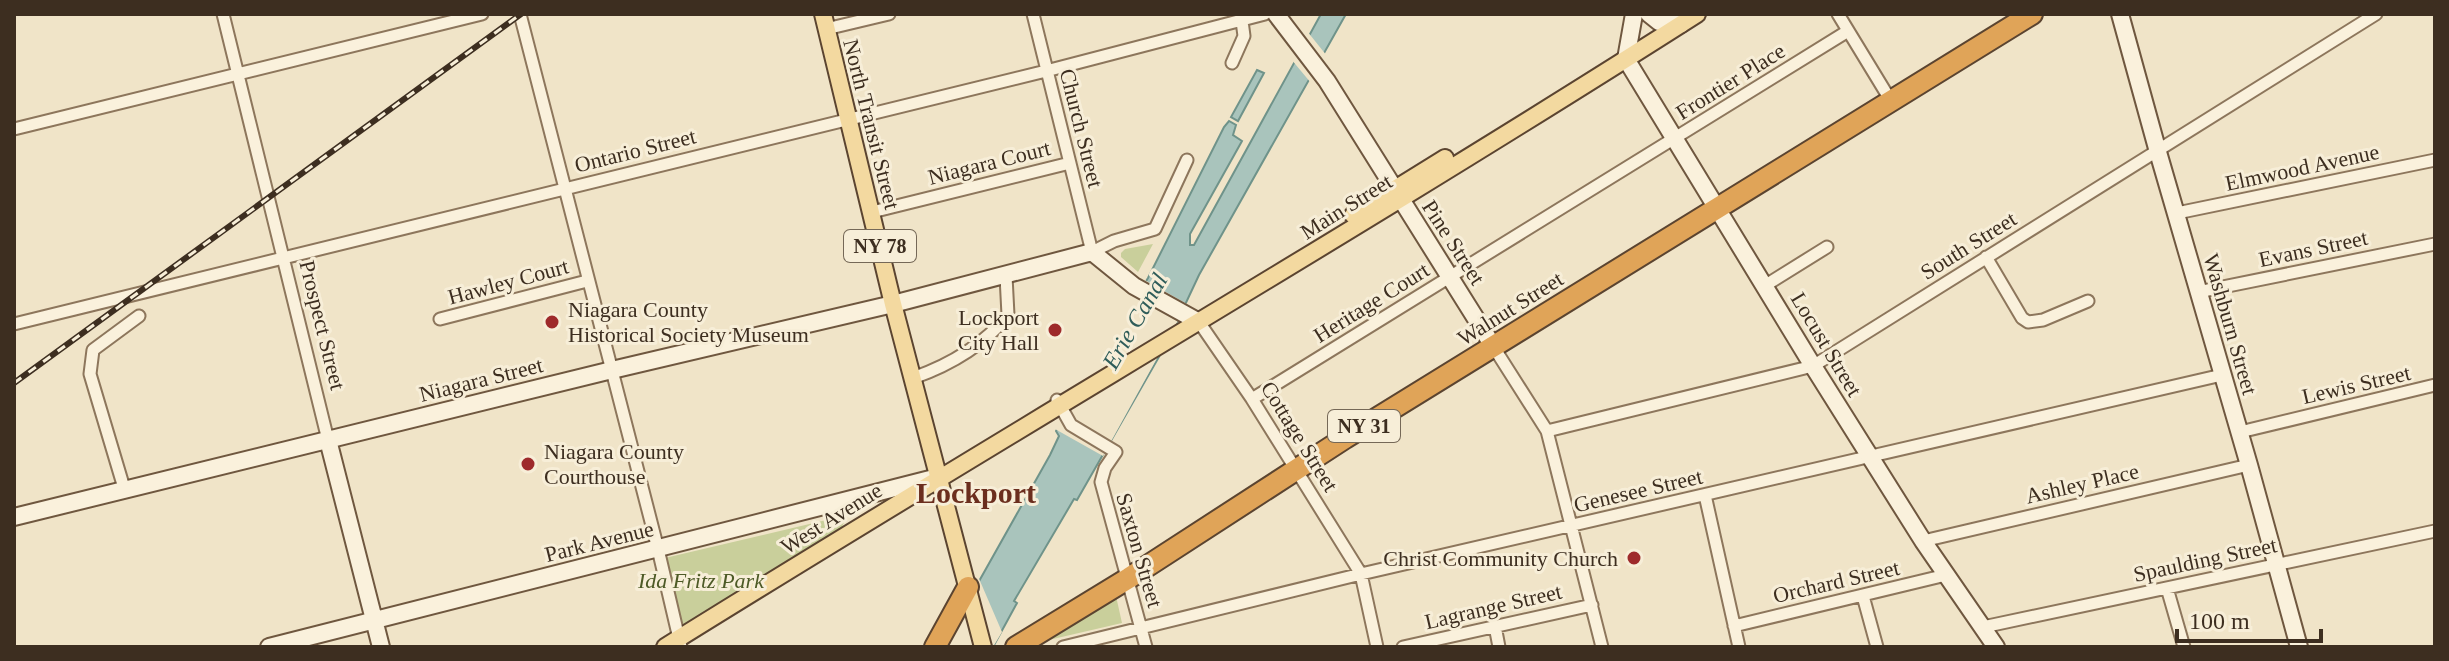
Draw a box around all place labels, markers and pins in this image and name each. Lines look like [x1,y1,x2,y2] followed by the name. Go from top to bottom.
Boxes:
[568,297,809,347] place label: Niagara County Historical Society Museum
[958,305,1039,355] place label: Lockport City Hall
[543,313,561,331] marker: Niagara County Historical Society Museum
[1046,321,1064,339] marker: Lockport City Hall
[544,439,684,489] place label: Niagara County Courthouse
[519,455,537,473] marker: Niagara County Courthouse
[1383,546,1618,571] place label: Christ Community Church
[1625,549,1643,567] marker: Christ Community Church

